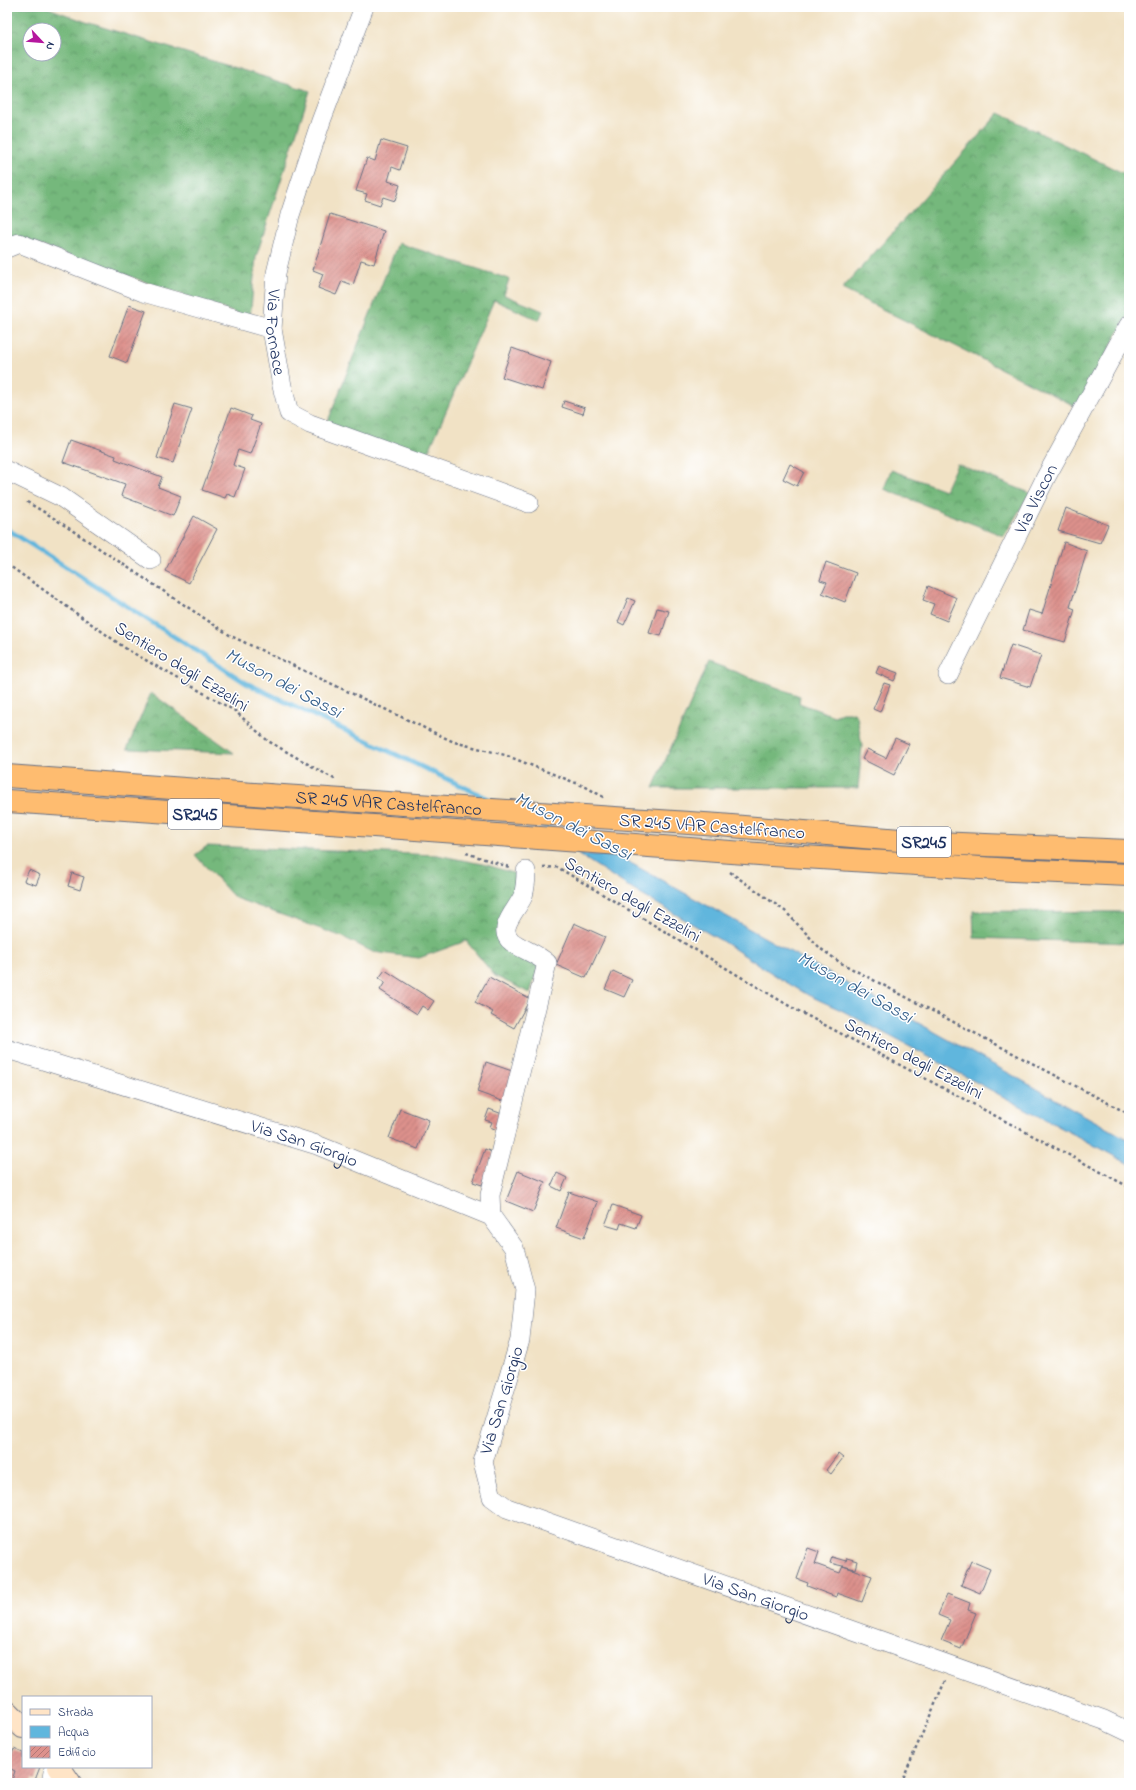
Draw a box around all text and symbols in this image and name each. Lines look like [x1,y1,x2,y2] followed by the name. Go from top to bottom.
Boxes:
[22,22,62,62] north arrow
[41,39,59,53] text: N
[257,287,291,378] street label: Via Fornace
[1008,460,1066,540] street label: Via Viscon
[108,616,253,720] street label: Sentiero degli Ezzelini
[220,642,347,727] water label: Muson dei Sassi
[295,786,483,824] street label: SR 245 VAR Castelfranco
[509,786,638,869] water label: Muson dei Sassi
[168,799,222,829] road number: SR245
[618,809,806,847] street label: SR 245 VAR Castelfranco
[897,827,951,857] road number: SR245
[558,851,705,951] street label: Sentiero degli Ezzelini
[792,945,919,1032] water label: Muson dei Sassi
[838,1012,987,1108] street label: Sentiero degli Ezzelini
[246,1114,361,1175] street label: Via San Giorgio
[474,1343,533,1459] street label: Via San Giorgio
[697,1567,812,1629] street label: Via San Giorgio
[22,1696,152,1768] legend
[58,1704,93,1722] text: Strada
[58,1724,89,1742] text: Acqua
[58,1744,96,1762] text: Edificio

